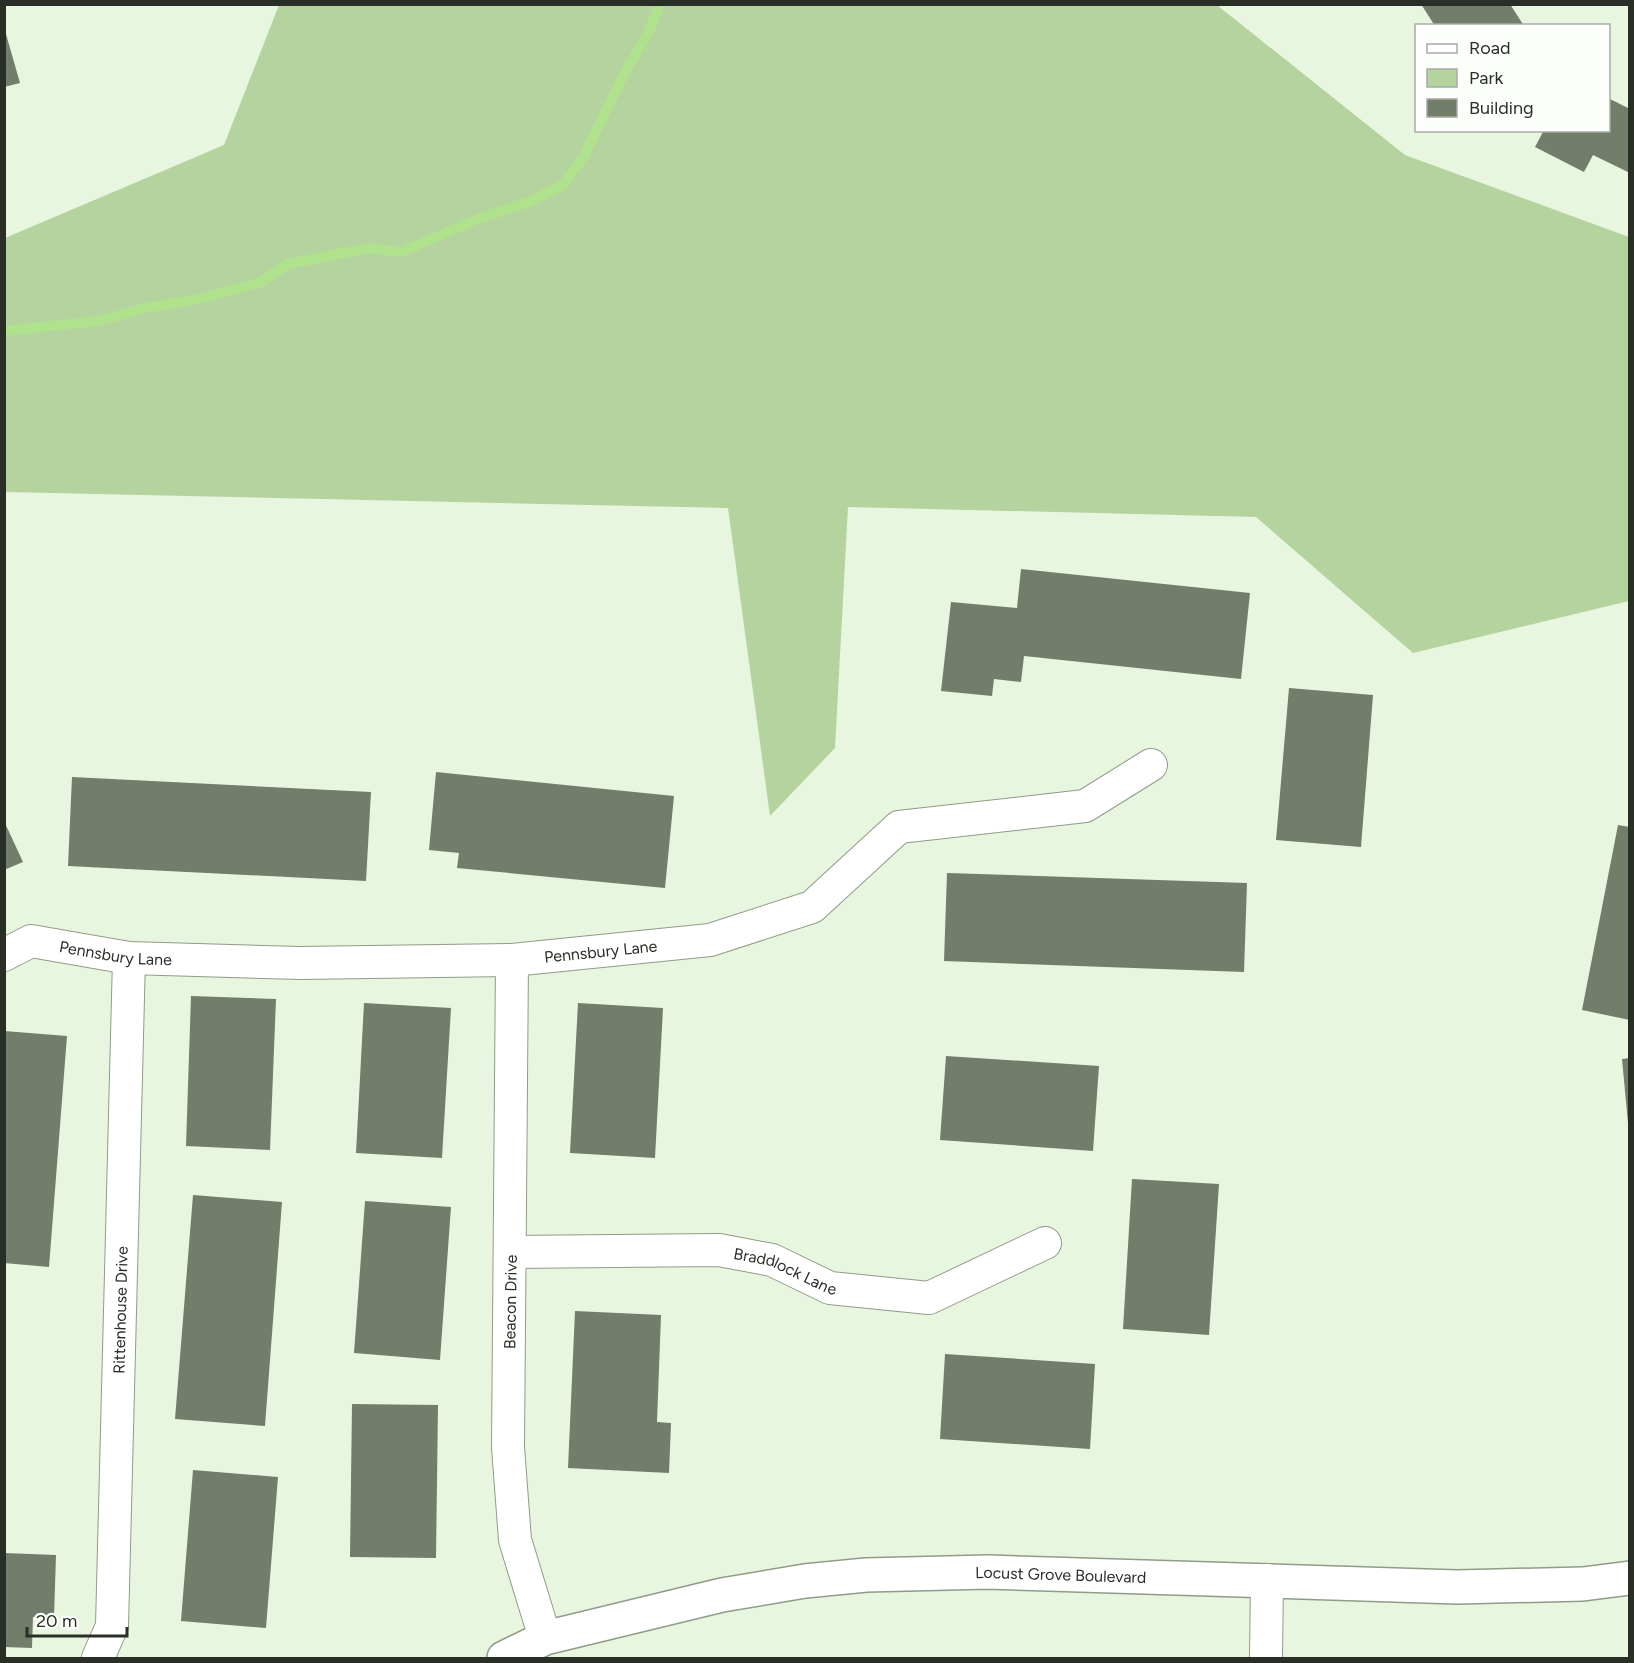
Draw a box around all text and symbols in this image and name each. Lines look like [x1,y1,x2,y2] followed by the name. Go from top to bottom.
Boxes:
[1415,24,1610,132] legend
[1469,37,1510,59] text: Road
[1469,67,1504,89] text: Park
[1469,97,1534,119] text: Building
[543,936,658,967] street label: Pennsbury Lane
[58,937,172,969] street label: Pennsbury Lane
[732,1244,838,1299] street label: Braddlock Lane
[109,1246,132,1374] street label: Rittenhouse Drive
[500,1254,521,1349] street label: Beacon Drive
[975,1563,1147,1587] street label: Locust Grove Boulevard
[27,1600,128,1638] scale bar
[36,1610,77,1632] text: 20 m

